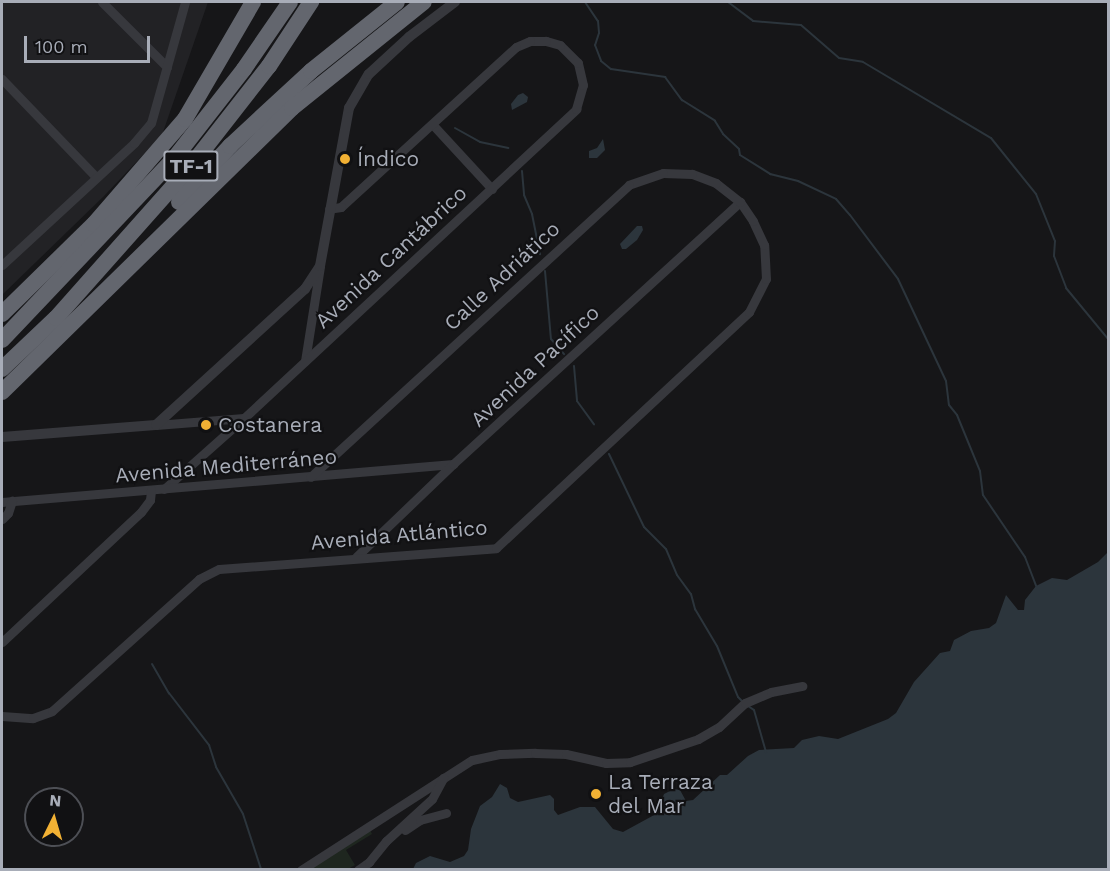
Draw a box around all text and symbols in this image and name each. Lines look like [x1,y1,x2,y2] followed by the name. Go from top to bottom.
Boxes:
[27,24,153,62] scale bar
[35,36,88,57] text: 100 m
[357,146,419,172] place label: Índico
[162,149,219,183] road number: TF-1
[338,152,352,166] marker: Índico
[310,180,472,334] street label: Avenida Cantábrico
[439,216,565,336] street label: Calle Adriático
[465,300,605,432] street label: Avenida Pacífico
[218,412,322,438] place label: Costanera
[199,418,213,432] marker: Costanera
[114,444,338,488] street label: Avenida Mediterráneo
[309,515,489,555] street label: Avenida Atlántico
[608,769,714,819] place label: La Terraza del Mar
[24,787,84,847] north arrow
[589,787,603,801] marker: La Terraza del Mar
[49,791,62,811] text: N

